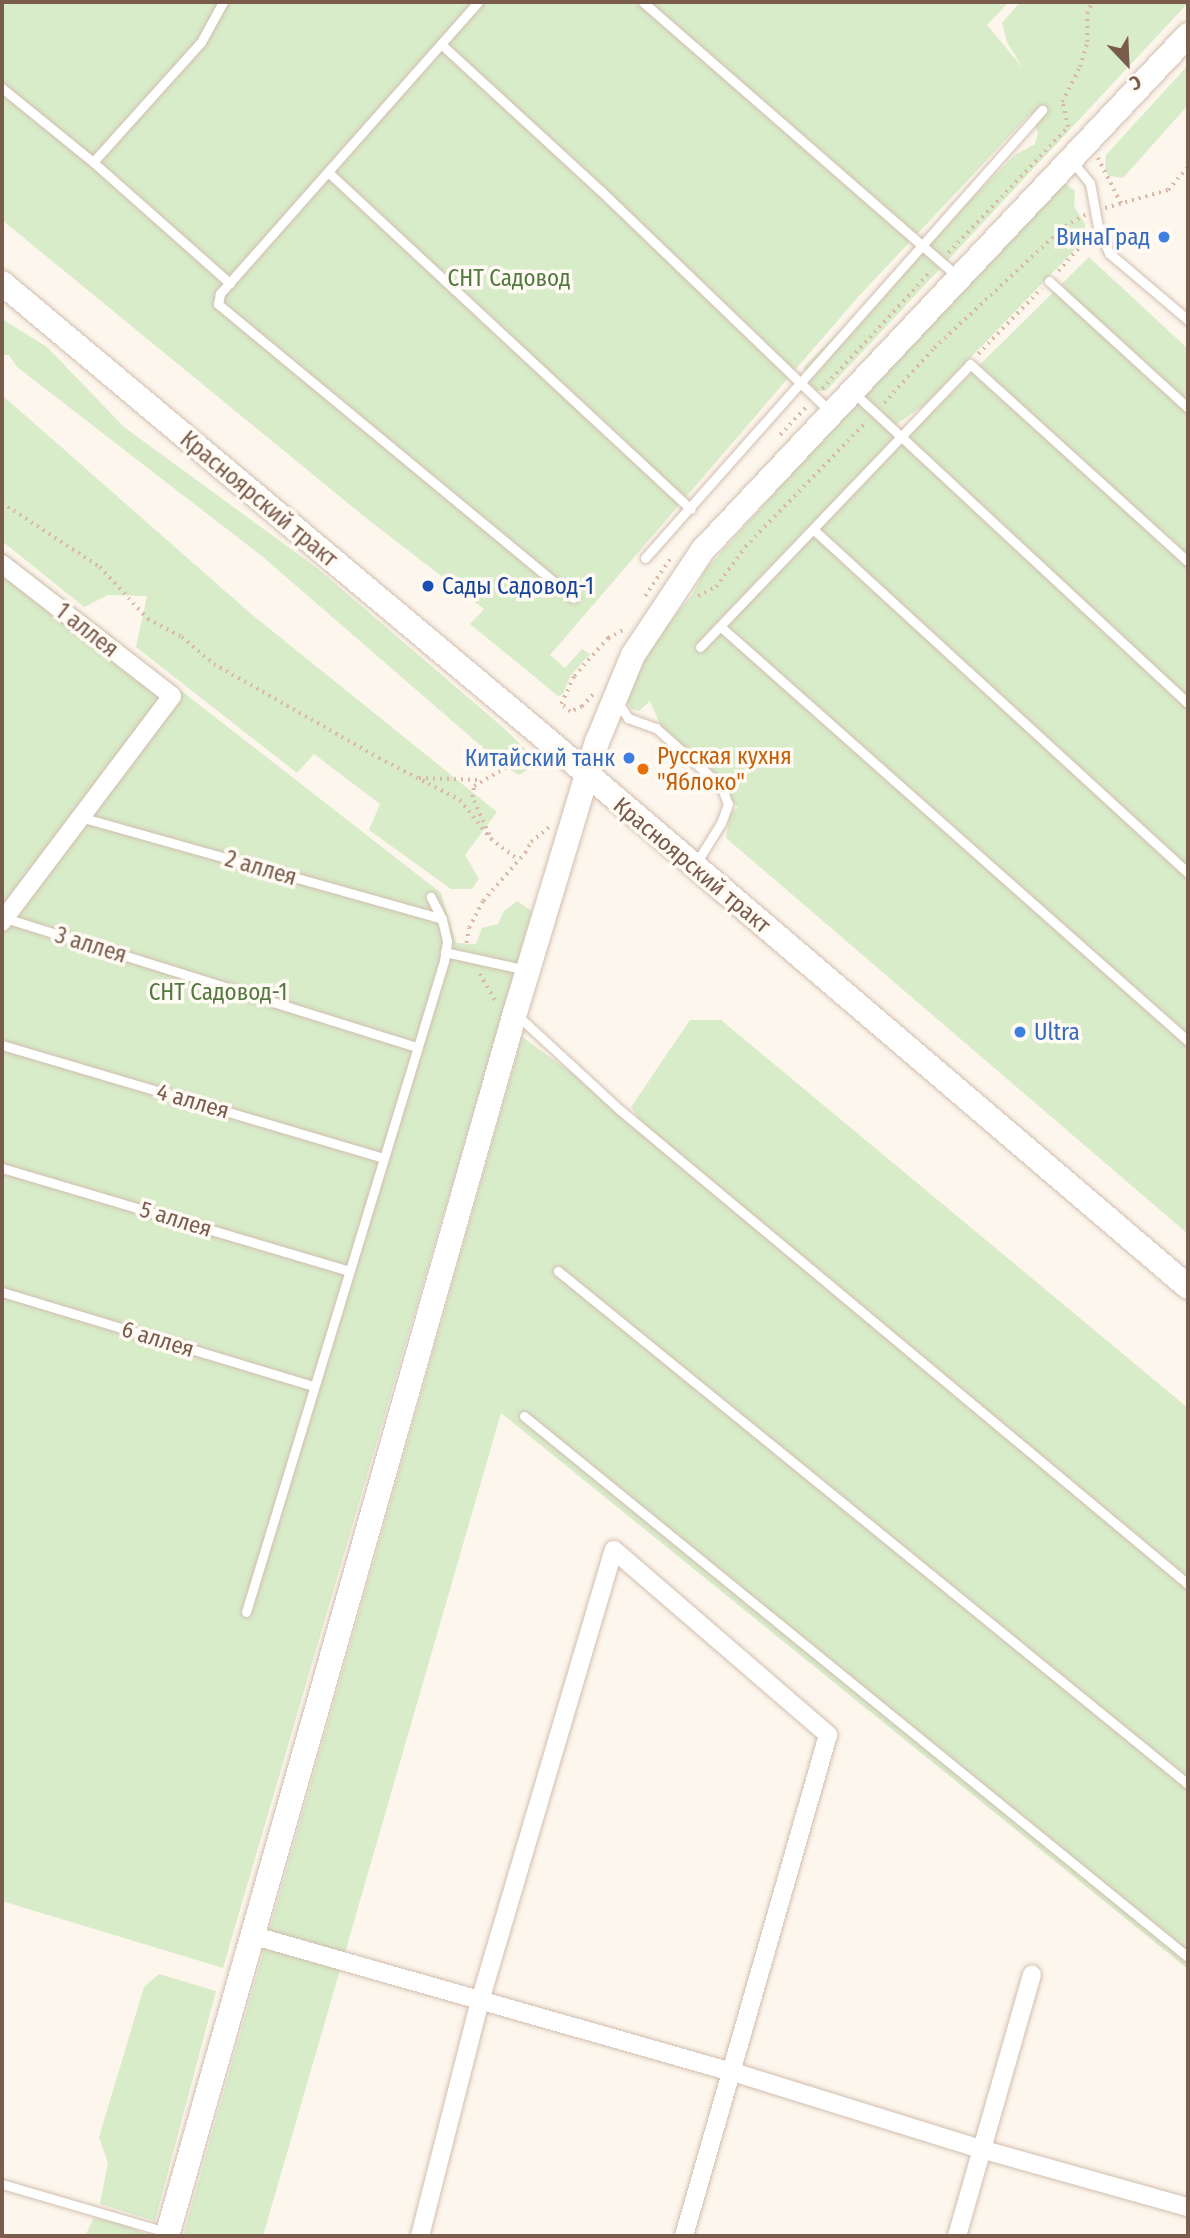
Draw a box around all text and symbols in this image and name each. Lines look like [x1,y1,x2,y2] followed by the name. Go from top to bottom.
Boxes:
[1092,28,1162,98] north arrow
[1126,70,1144,95] text: С
[1056,223,1150,251] place label: ВинаГрад
[1156,229,1172,245] marker: ВинаГрад
[448,264,570,292] park label: СНТ Садовод
[175,425,343,573] street label: Красноярский тракт
[442,572,594,600] place label: Сады Садовод-1
[420,578,436,594] marker: Сады Садовод-1
[50,597,124,663] street label: 1 аллея
[657,742,792,796] place label: Русская кухня "Яблоко"
[465,744,615,772] place label: Китайский танк
[621,750,637,766] marker: Китайский танк
[635,761,651,777] marker: Русская кухня "Яблоко"
[608,791,776,939] street label: Красноярский тракт
[222,845,300,891] street label: 2 аллея
[52,921,130,969] street label: 3 аллея
[149,978,287,1006] park label: СНТ Садовод-1
[1034,1018,1080,1046] place label: Ultra
[1012,1024,1028,1040] marker: Ultra
[154,1078,232,1124] street label: 4 аллея
[137,1195,215,1243] street label: 5 аллея
[118,1315,198,1363] street label: 6 аллея

